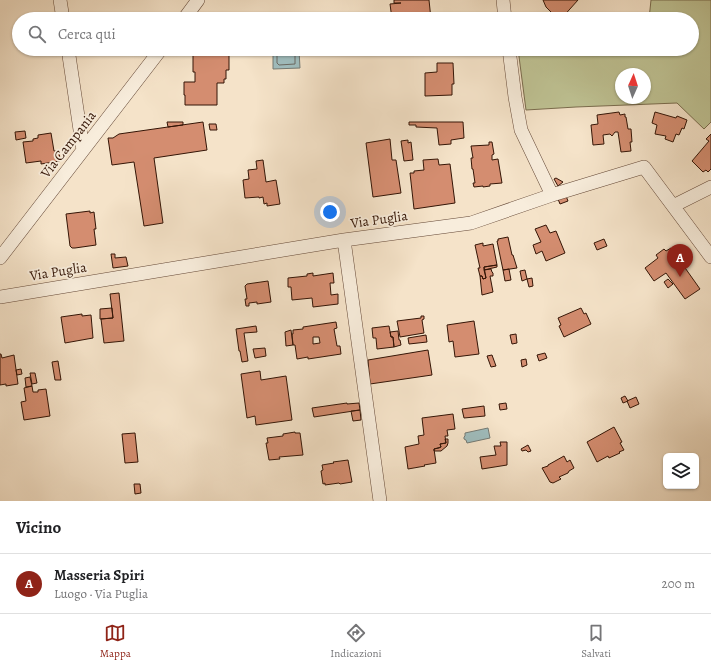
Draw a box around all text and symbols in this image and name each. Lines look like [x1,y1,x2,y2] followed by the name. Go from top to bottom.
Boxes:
[12,12,699,56] search box
[26,23,48,45] icon: search
[58,24,116,44] text: Cerca qui
[615,68,651,104] north arrow
[36,106,101,183] street label: Via Campania
[320,202,340,222] your location
[348,206,409,233] street label: Via Puglia
[667,244,693,277] pin: A
[27,258,88,286] street label: Via Puglia
[663,453,699,489] map controls
[663,453,699,489] button: layers
[16,516,61,539] text: Vicino
[54,565,144,585] text: Masseria Spiri
[25,575,33,592] text: A
[662,575,695,592] text: 200 m
[54,585,148,602] text: Luogo · Via Puglia
[100,622,131,661] tab: Mappa
[330,622,382,661] tab: Indicazioni
[581,622,611,661] tab: Salvati

